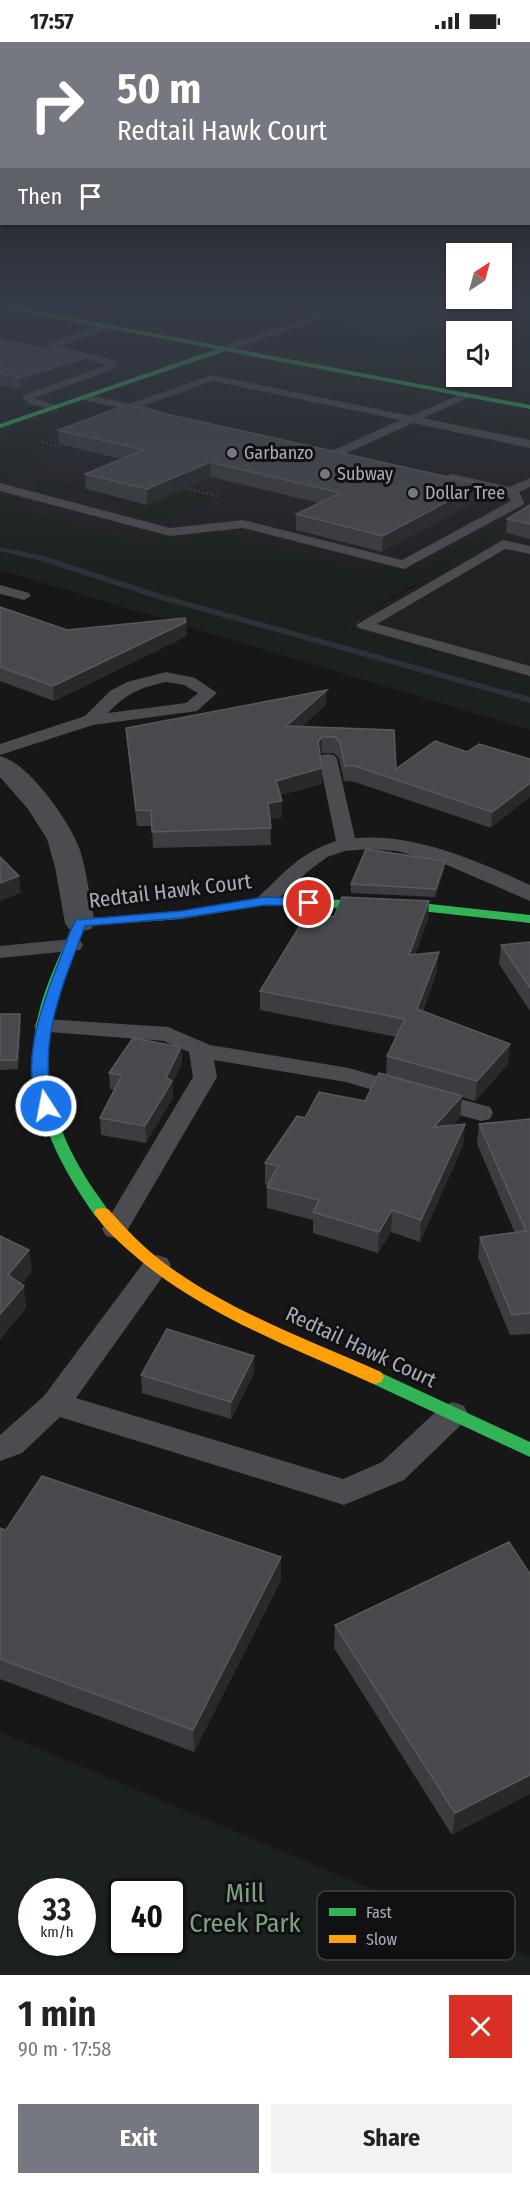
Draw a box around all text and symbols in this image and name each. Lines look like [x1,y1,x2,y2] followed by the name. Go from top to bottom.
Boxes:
[30,8,74,35] text: 17:57
[117,64,201,114] text: 50 m
[18,66,96,144] icon: right
[117,115,327,147] text: Redtail Hawk Court
[74,180,107,213] icon: arrive
[18,183,62,210] text: Then
[446,243,512,309] north arrow
[446,243,512,387] map controls
[446,321,512,387] button: sound
[244,442,314,464] place label: Garbanzo
[225,446,239,460] marker: Garbanzo
[337,463,393,485] place label: Subway
[318,467,332,481] marker: Subway
[425,482,505,504] place label: Dollar Tree
[406,486,420,500] marker: Dollar Tree
[87,868,253,914] street label: Redtail Hawk Court
[283,877,334,928] pin
[292,886,325,919] icon: arrive
[14,1074,78,1138] position arrow
[281,1301,441,1393] street label: Redtail Hawk Court
[108,1878,186,1956] speed limit sign: 40
[189,1878,302,1939] park label: Mill Creek Park
[317,1891,515,1960] legend
[43,1892,71,1928] text: 33
[366,1903,393,1922] text: Fast
[40,1923,74,1941] text: km/h
[366,1930,397,1949] text: Slow
[18,1992,96,2036] text: 1 min
[449,1995,512,2058] button: close
[18,2037,111,2061] text: 90 m · 17:58
[18,2104,259,2173] button: Exit
[271,2104,512,2173] button: Share

